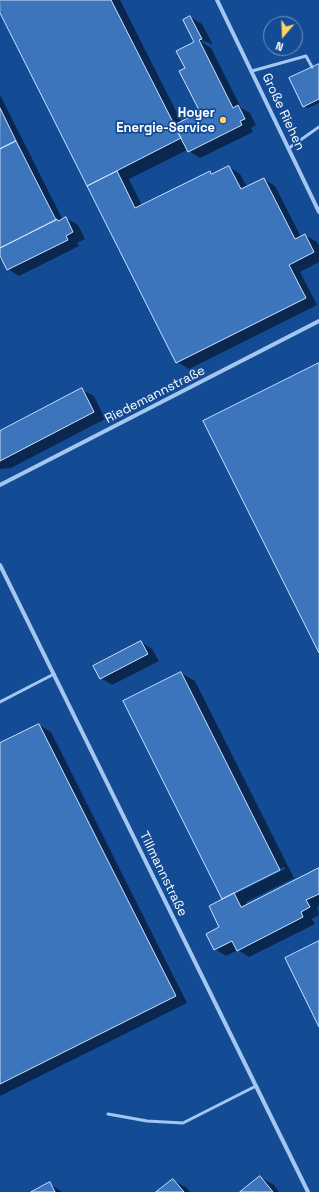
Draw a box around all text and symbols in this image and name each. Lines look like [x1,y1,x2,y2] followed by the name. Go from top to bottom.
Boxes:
[263,16,303,56] north arrow
[274,39,285,54] text: N
[258,71,308,153] street label: Große Riehen
[116,105,215,136] place label: Hoyer Energie-Service
[218,115,228,125] marker: Hoyer Energie-Service
[102,363,208,427] street label: Riedemannstraße
[136,829,190,919] street label: Tillmannstraße

